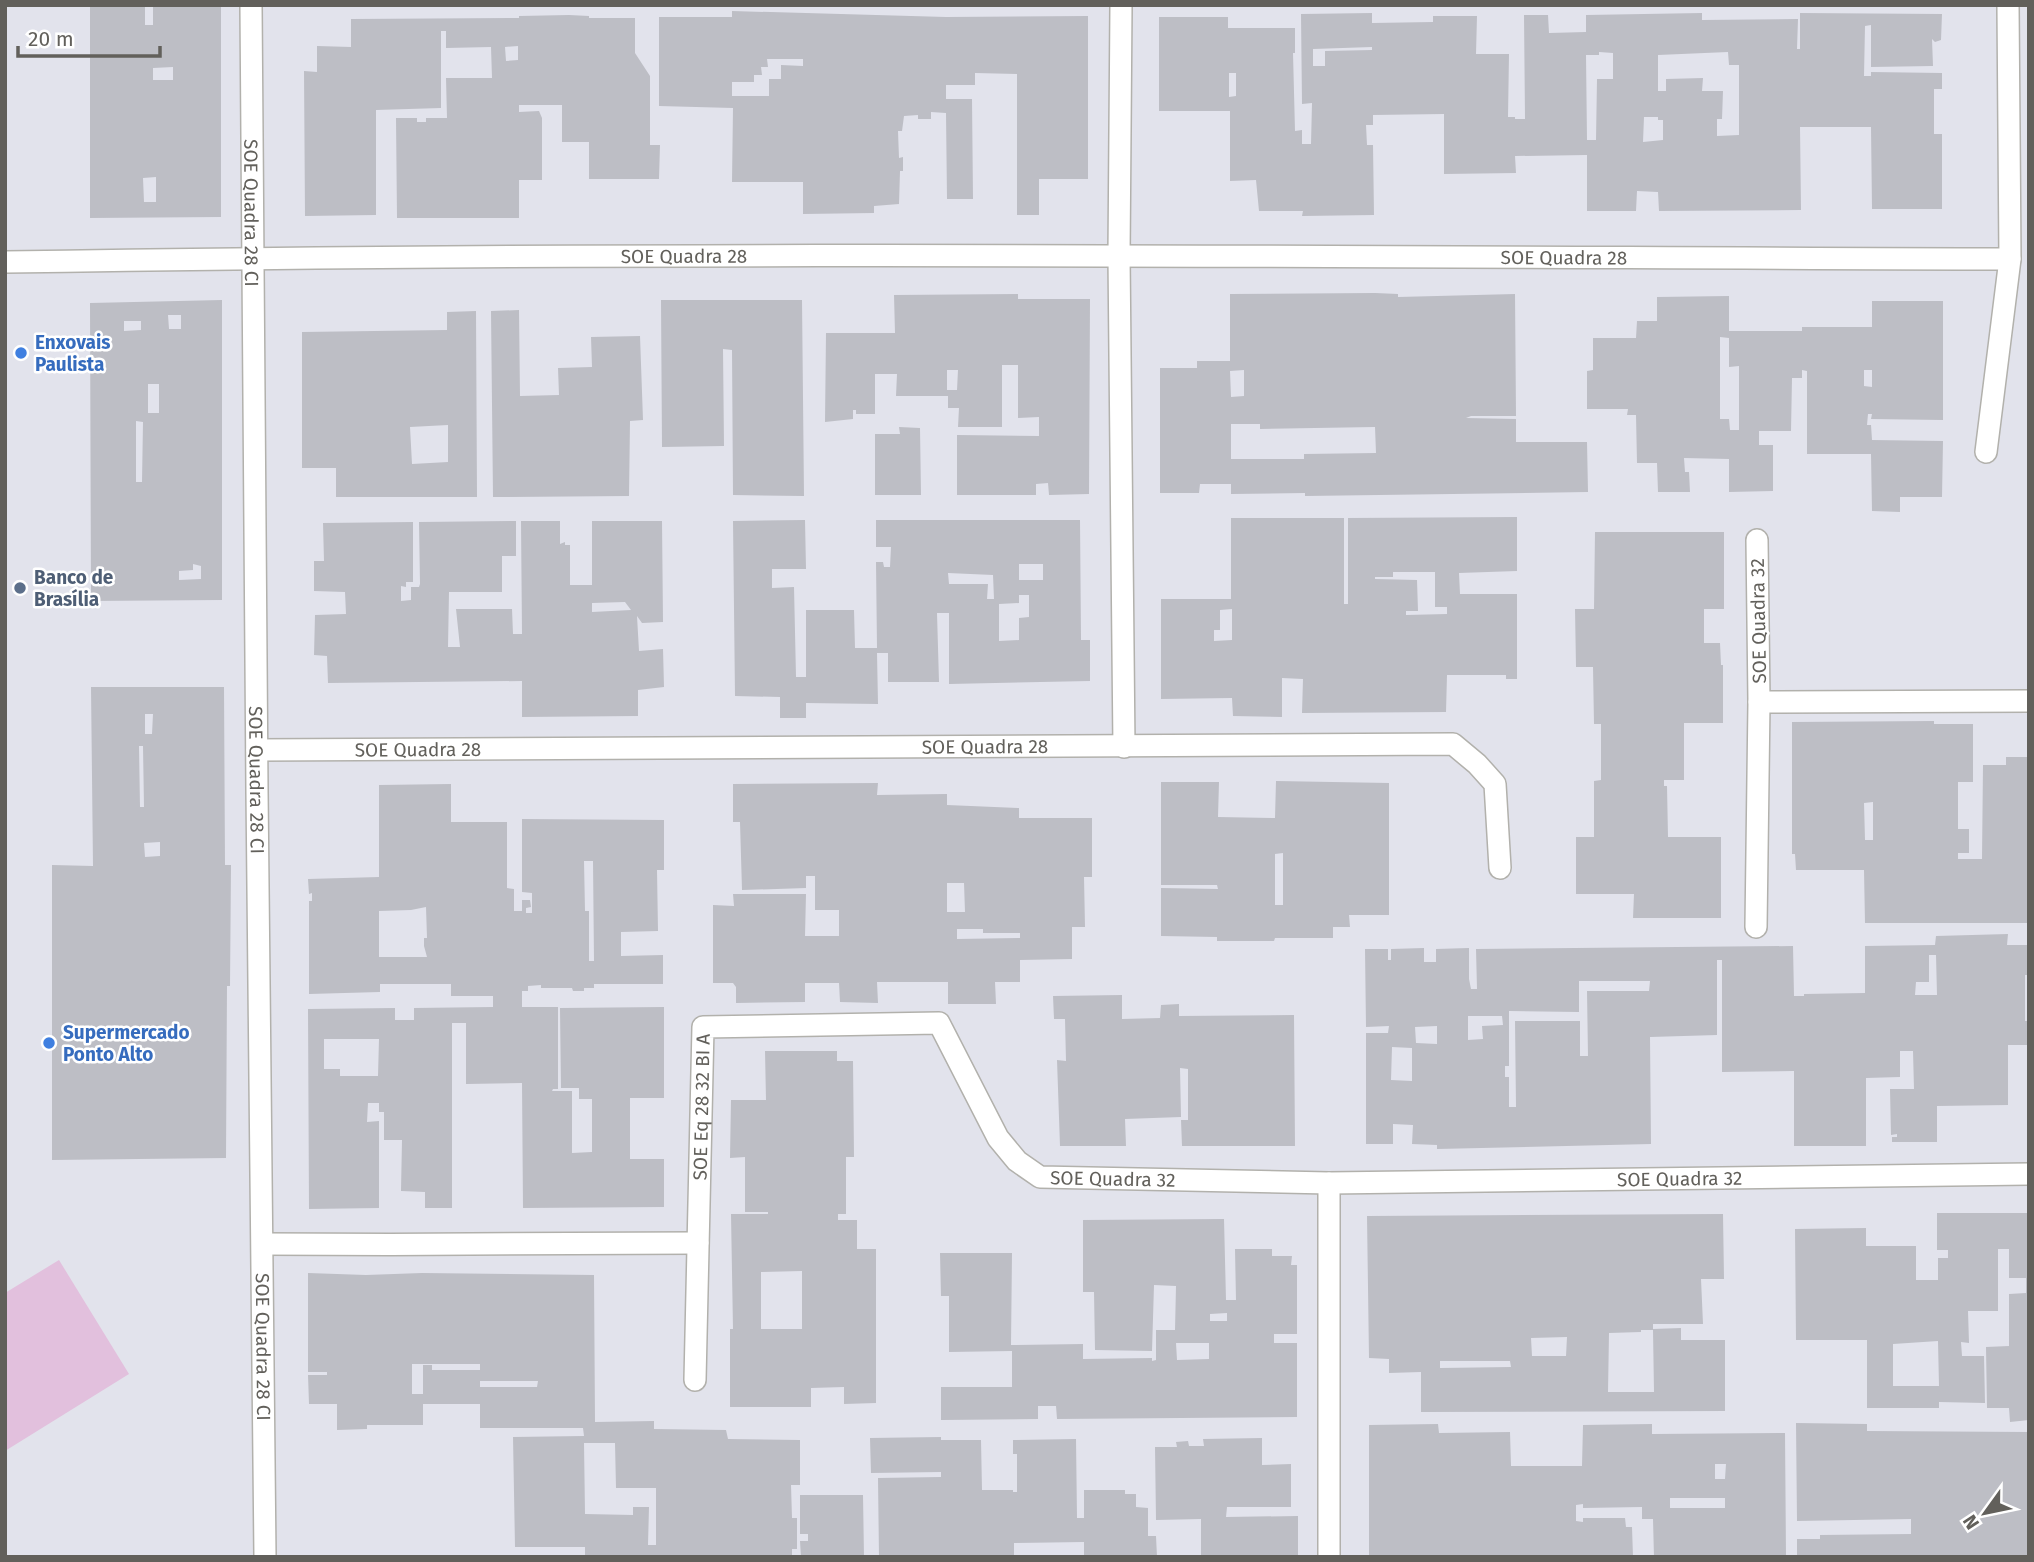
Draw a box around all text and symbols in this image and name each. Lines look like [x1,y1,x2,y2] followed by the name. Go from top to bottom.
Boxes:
[18,14,159,58] scale bar
[28,26,74,52] text: 20 m
[239,139,263,287] street label: SOE Quadra 28 CI
[621,245,747,268] street label: SOE Quadra 28
[1501,246,1627,270] street label: SOE Quadra 28
[35,331,110,376] place label: Enxovais Paulista
[13,345,29,361] marker: Enxovais Paulista
[1746,558,1771,684] street label: SOE Quadra 32
[34,566,113,611] place label: Banco de Brasília
[12,580,28,596] marker: Banco de Brasília
[244,706,269,854] street label: SOE Quadra 28 CI
[922,735,1048,759] street label: SOE Quadra 28
[355,738,481,762] street label: SOE Quadra 28
[63,1021,190,1066] place label: Supermercado Ponto Alto
[689,1033,715,1181] street label: SOE Eq 28 32 BI A
[41,1035,57,1051] marker: Supermercado Ponto Alto
[1050,1166,1176,1192] street label: SOE Quadra 32
[1617,1167,1743,1191] street label: SOE Quadra 32
[251,1273,275,1421] street label: SOE Quadra 28 CI
[1950,1478,2020,1548] north arrow
[1958,1510,1984,1534] text: N

